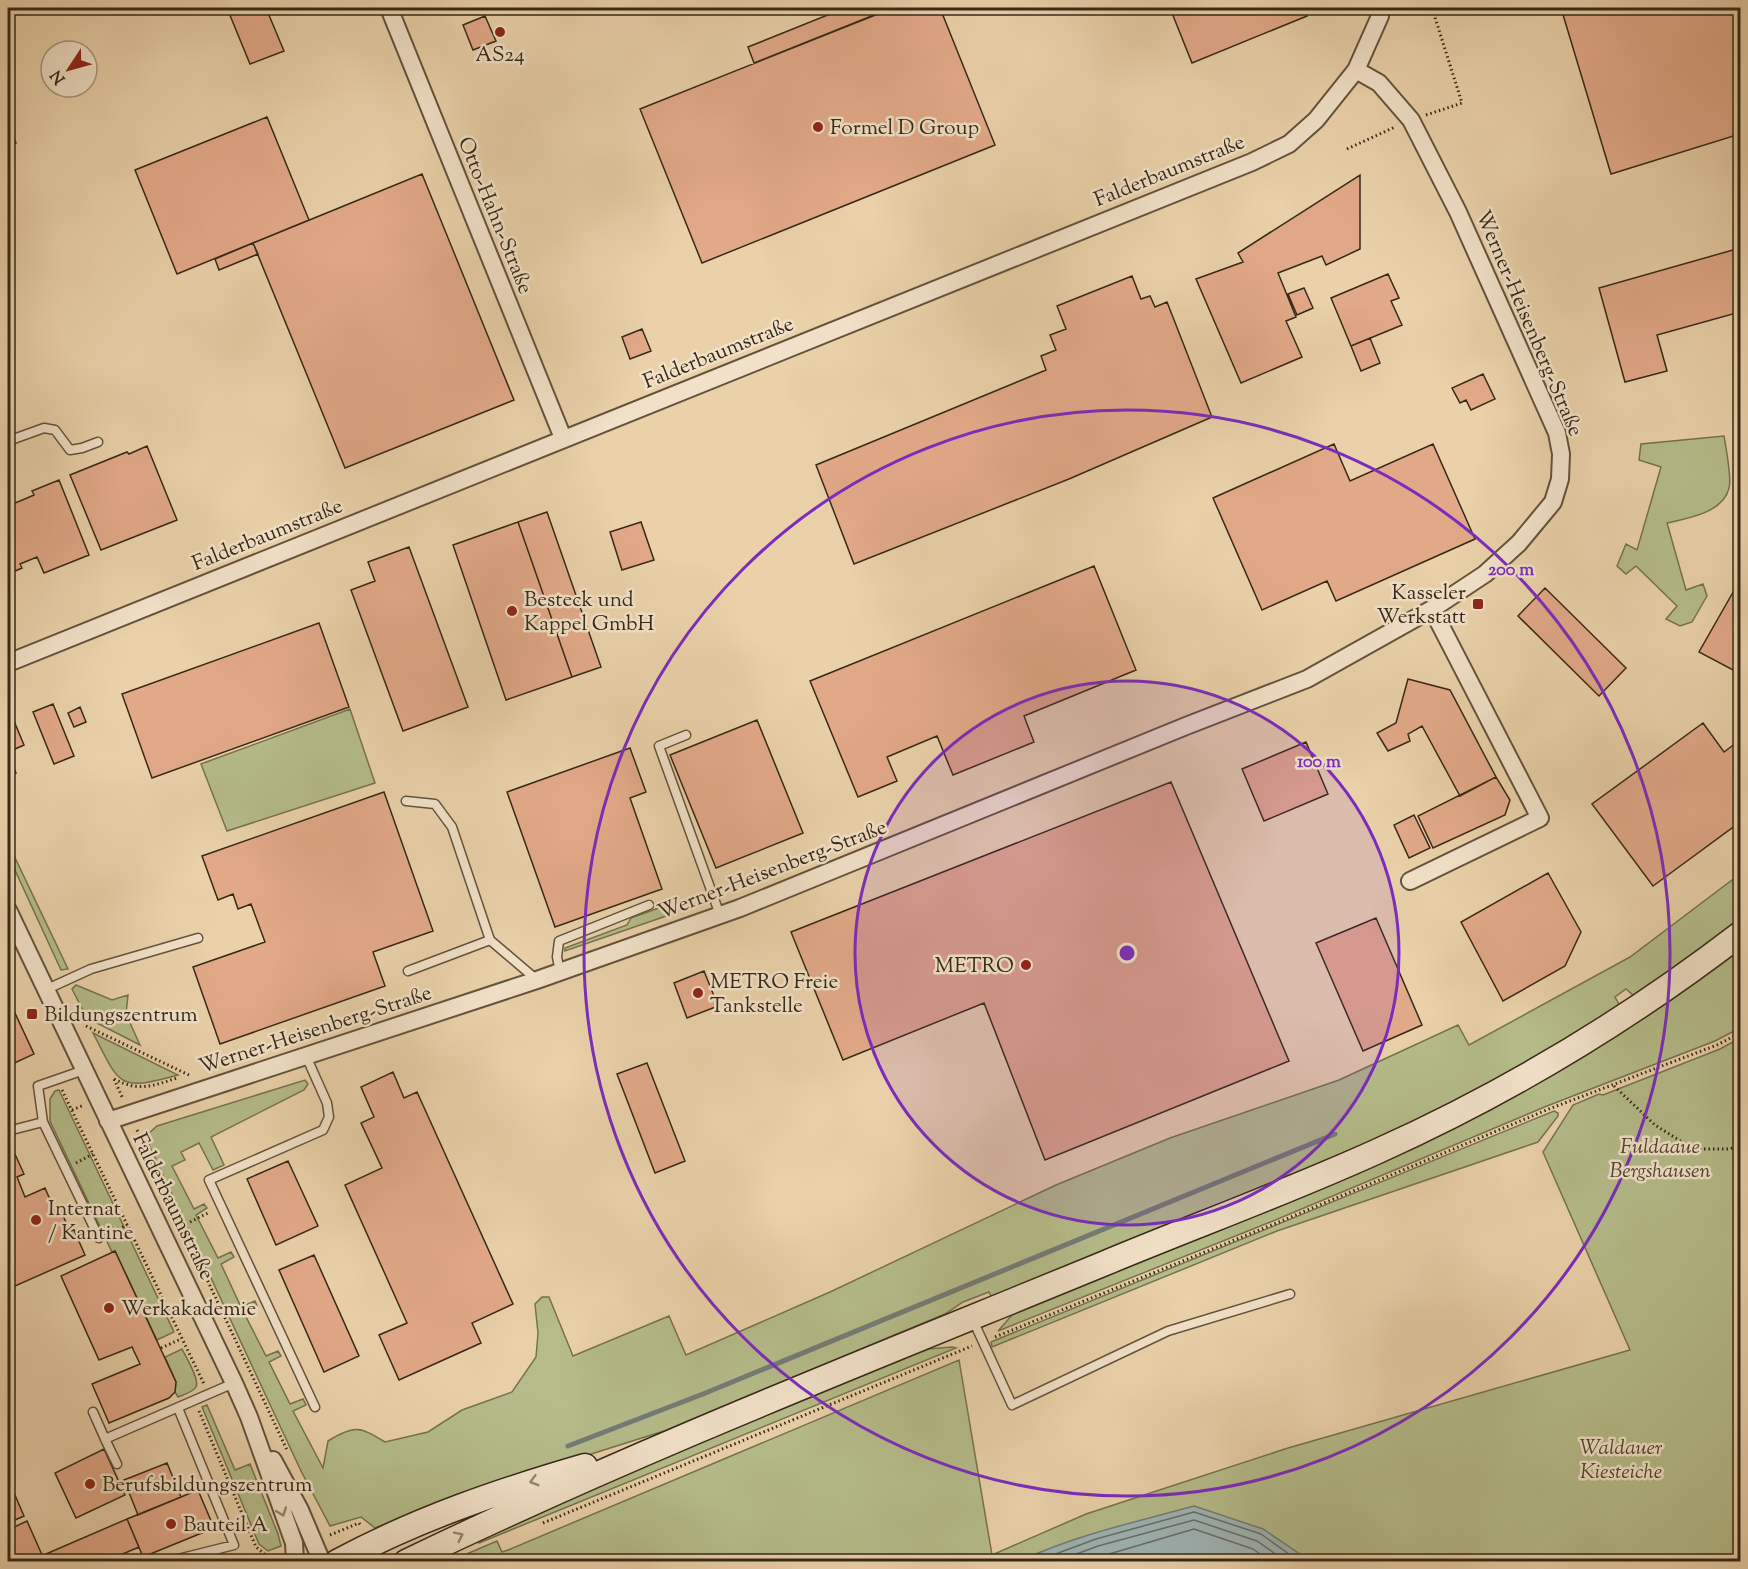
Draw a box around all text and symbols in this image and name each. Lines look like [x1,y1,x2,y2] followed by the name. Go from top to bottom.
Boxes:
[493,25,507,39] marker: AS24
[39,39,99,99] north arrow
[475,41,525,71] place label: AS24
[46,64,72,88] text: N
[830,114,979,144] place label: Formel D Group
[811,120,825,134] marker: Formel D Group
[1090,128,1250,216] street label: Falderbaumstraße
[449,133,539,299] street label: Otto-Hahn-Straße
[1467,206,1589,442] street label: Werner-Heisenberg-Straße
[639,310,799,398] street label: Falderbaumstraße
[188,492,348,580] street label: Falderbaumstraße
[1488,558,1534,584] text: 200 m
[1376,579,1466,633] place label: Kasseler Werkstatt
[524,586,655,640] place label: Besteck und Kappel GmbH
[1471,597,1485,611] marker: Kasseler Werkstatt
[505,604,519,618] marker: Besteck und Kappel GmbH
[1297,750,1341,776] text: 100 m
[654,813,892,928] street label: Werner-Heisenberg-Straße
[1117,943,1137,963] centre of rings
[935,952,1014,982] place label: METRO
[1019,958,1033,972] marker: METRO
[710,968,838,1022] place label: METRO Freie Tankstelle
[195,979,436,1083] street label: Werner-Heisenberg-Straße
[691,986,705,1000] marker: METRO Freie Tankstelle
[44,1001,198,1031] place label: Bildungszentrum
[25,1007,39,1021] marker: Bildungszentrum
[124,1128,221,1285] street label: Falderbaumstraße
[1609,1133,1711,1187] park label: Fuldaaue Bergshausen
[48,1195,133,1249] place label: Internat / Kantine
[29,1213,43,1227] marker: Internat / Kantine
[121,1295,256,1325] place label: Werkakademie
[102,1301,116,1315] marker: Werkakademie
[1580,1434,1663,1488] park label: Waldauer Kiesteiche
[102,1471,312,1501] place label: Berufsbildungszentrum
[529,1473,539,1486] one-way arrow
[83,1477,97,1491] marker: Berufsbildungszentrum
[275,1506,288,1517] one-way arrow
[183,1511,268,1541] place label: Bauteil A
[164,1517,178,1531] marker: Bauteil A
[452,1532,463,1543] one-way arrow

